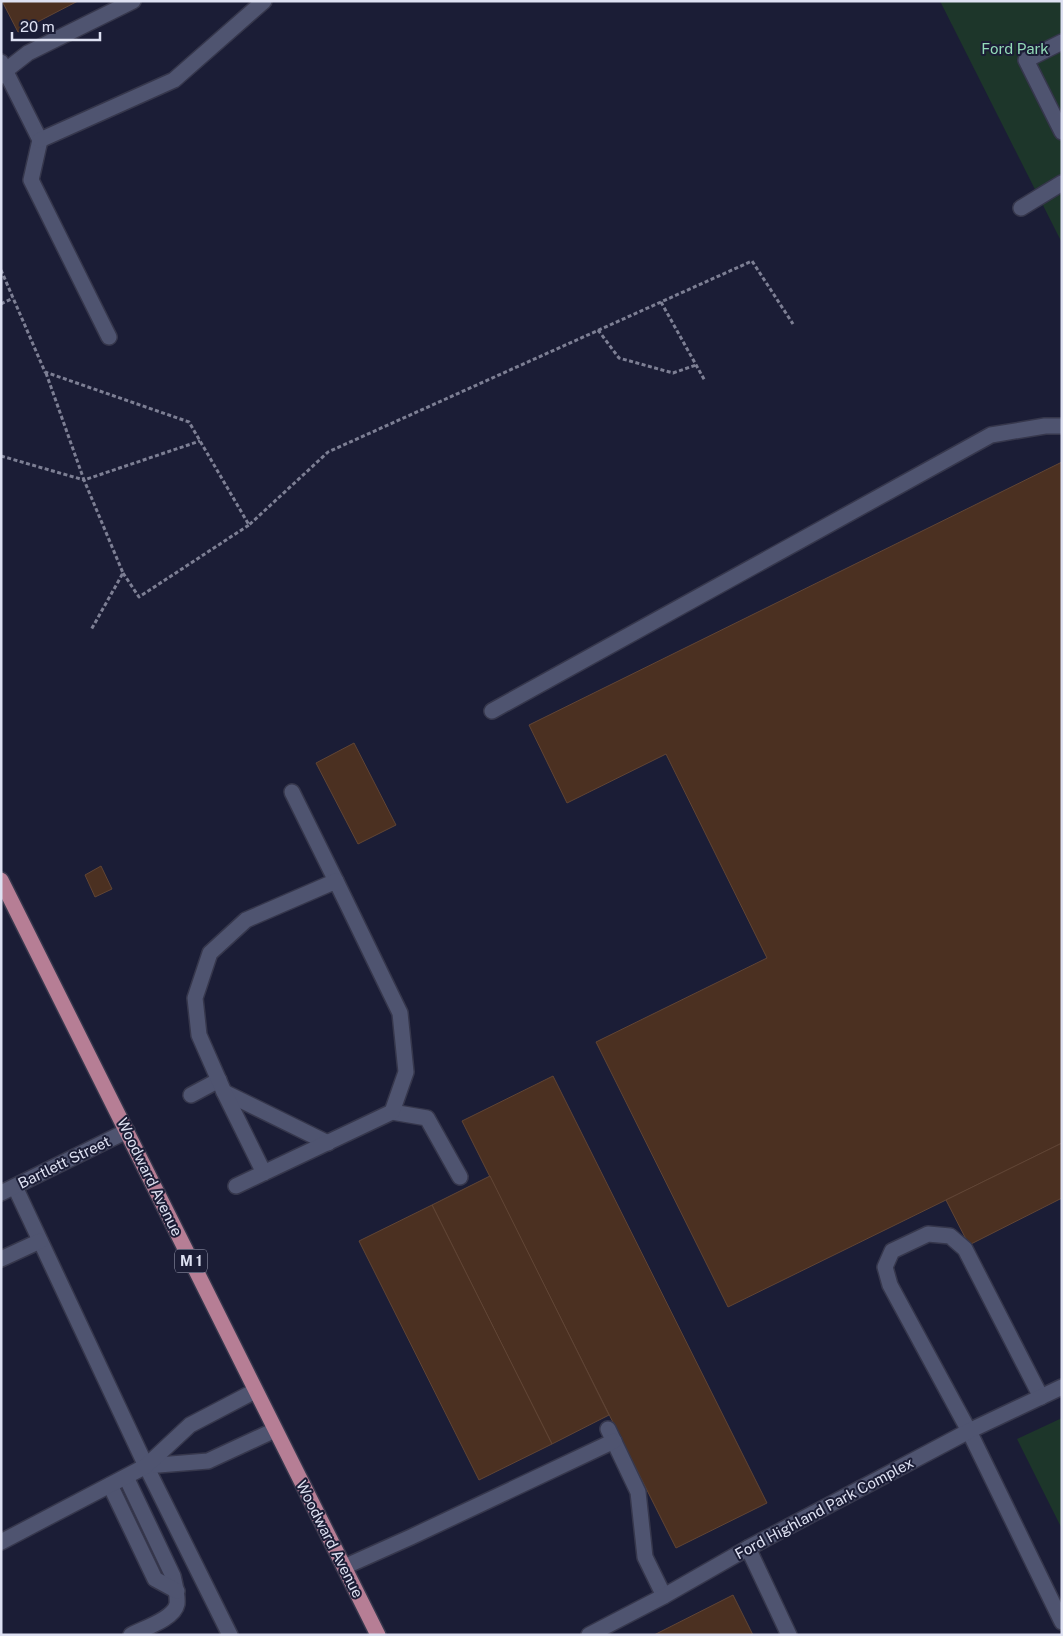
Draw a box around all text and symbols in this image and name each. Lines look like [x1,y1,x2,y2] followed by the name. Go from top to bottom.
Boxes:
[12,10,100,42] scale bar
[20,18,55,35] text: 20 m
[981,40,1049,57] park label: Ford Park
[114,1115,186,1239] street label: Woodward Avenue
[15,1132,113,1192] street label: Bartlett Street
[175,1250,207,1272] road number: M 1
[732,1454,916,1562] street label: Ford Highland Park Complex
[293,1478,367,1600] street label: Woodward Avenue

